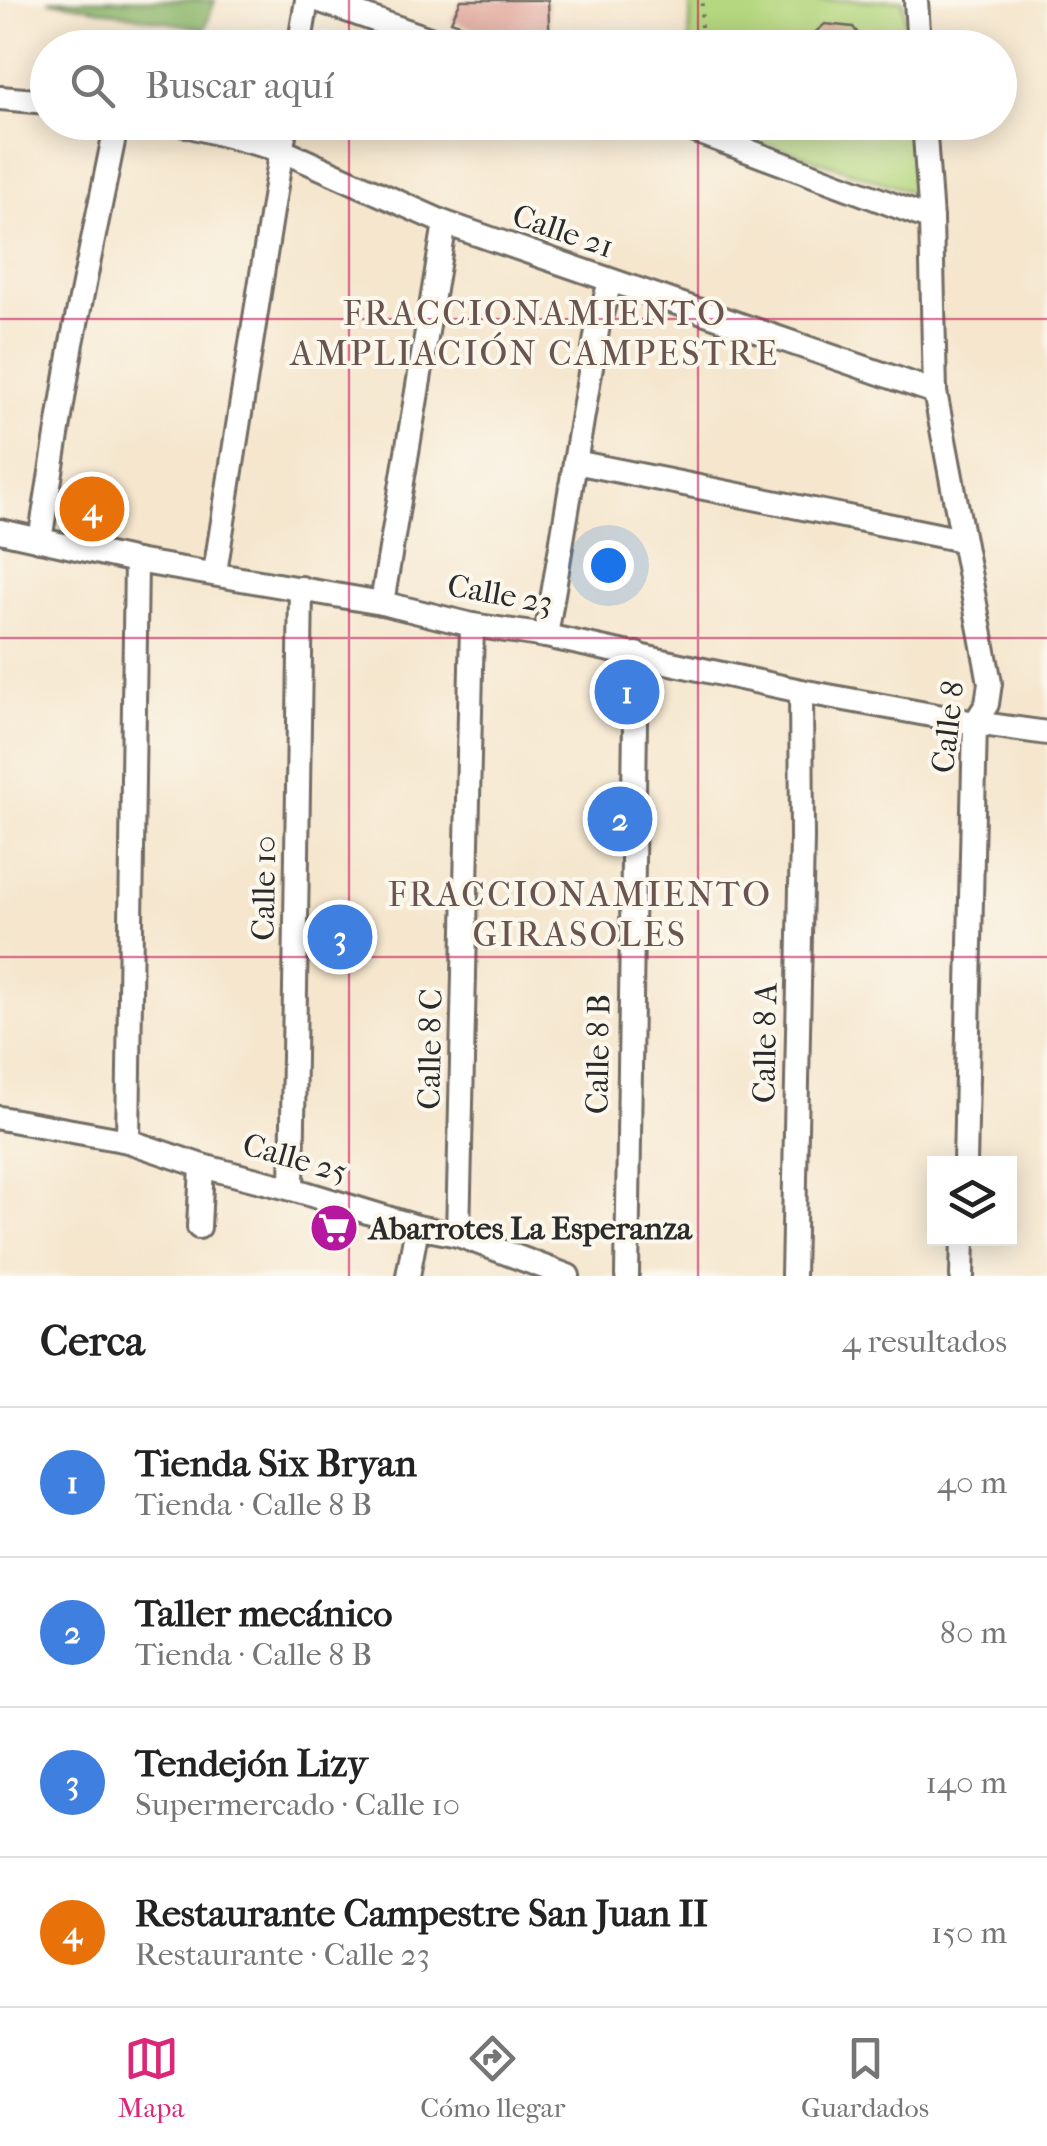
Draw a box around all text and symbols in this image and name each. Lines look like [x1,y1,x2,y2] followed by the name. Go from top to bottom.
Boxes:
[30,30,1017,140] search box
[65,58,120,113] icon: search
[145,63,334,108] text: Buscar aquí
[508,197,618,265] street label: Calle 21
[288,293,780,374] district label: FRACCIONAMIENTO AMPLIACIÓN CAMPESTRE
[59,472,124,546] pin: 4
[583,540,634,591] your location
[445,567,555,621] street label: Calle 23
[594,654,660,730] pin: 1
[924,679,972,775] street label: Calle 8
[588,782,652,856] pin: 2
[245,835,283,941] street label: Calle 10
[388,874,772,955] district label: FRACCIONAMIENTO GIRASOLES
[308,900,372,974] pin: 3
[745,982,785,1103] street label: Calle 8 A
[410,988,450,1110] street label: Calle 8 C
[578,994,618,1114] street label: Calle 8 B
[239,1126,351,1190] street label: Calle 25
[927,1156,1017,1246] map controls
[927,1156,1017,1246] button: layers
[308,1202,360,1254] supermarket icon: Abarrotes La Esperanza
[367,1210,693,1247] place label: Abarrotes La Esperanza
[40,1317,145,1366] text: Cerca
[842,1323,1007,1360] text: 4 resultados
[135,1441,417,1486] text: Tienda Six Bryan
[67,1464,78,1501] text: 1
[937,1464,1007,1501] text: 40 m
[135,1486,372,1523] text: Tienda · Calle 8 B
[135,1591,392,1636] text: Taller mecánico
[64,1614,81,1651] text: 2
[940,1614,1007,1651] text: 80 m
[135,1636,372,1673] text: Tienda · Calle 8 B
[135,1741,368,1786] text: Tendejón Lizy
[66,1764,79,1801] text: 3
[926,1764,1007,1801] text: 140 m
[135,1786,460,1823] text: Supermercado · Calle 10
[135,1891,708,1936] text: Restaurante Campestre San Juan II
[63,1914,82,1951] text: 4
[931,1914,1007,1951] text: 150 m
[135,1936,430,1973] text: Restaurante · Calle 23
[118,2031,185,2124] tab: Mapa
[420,2031,565,2124] tab: Cómo llegar
[801,2031,929,2124] tab: Guardados

